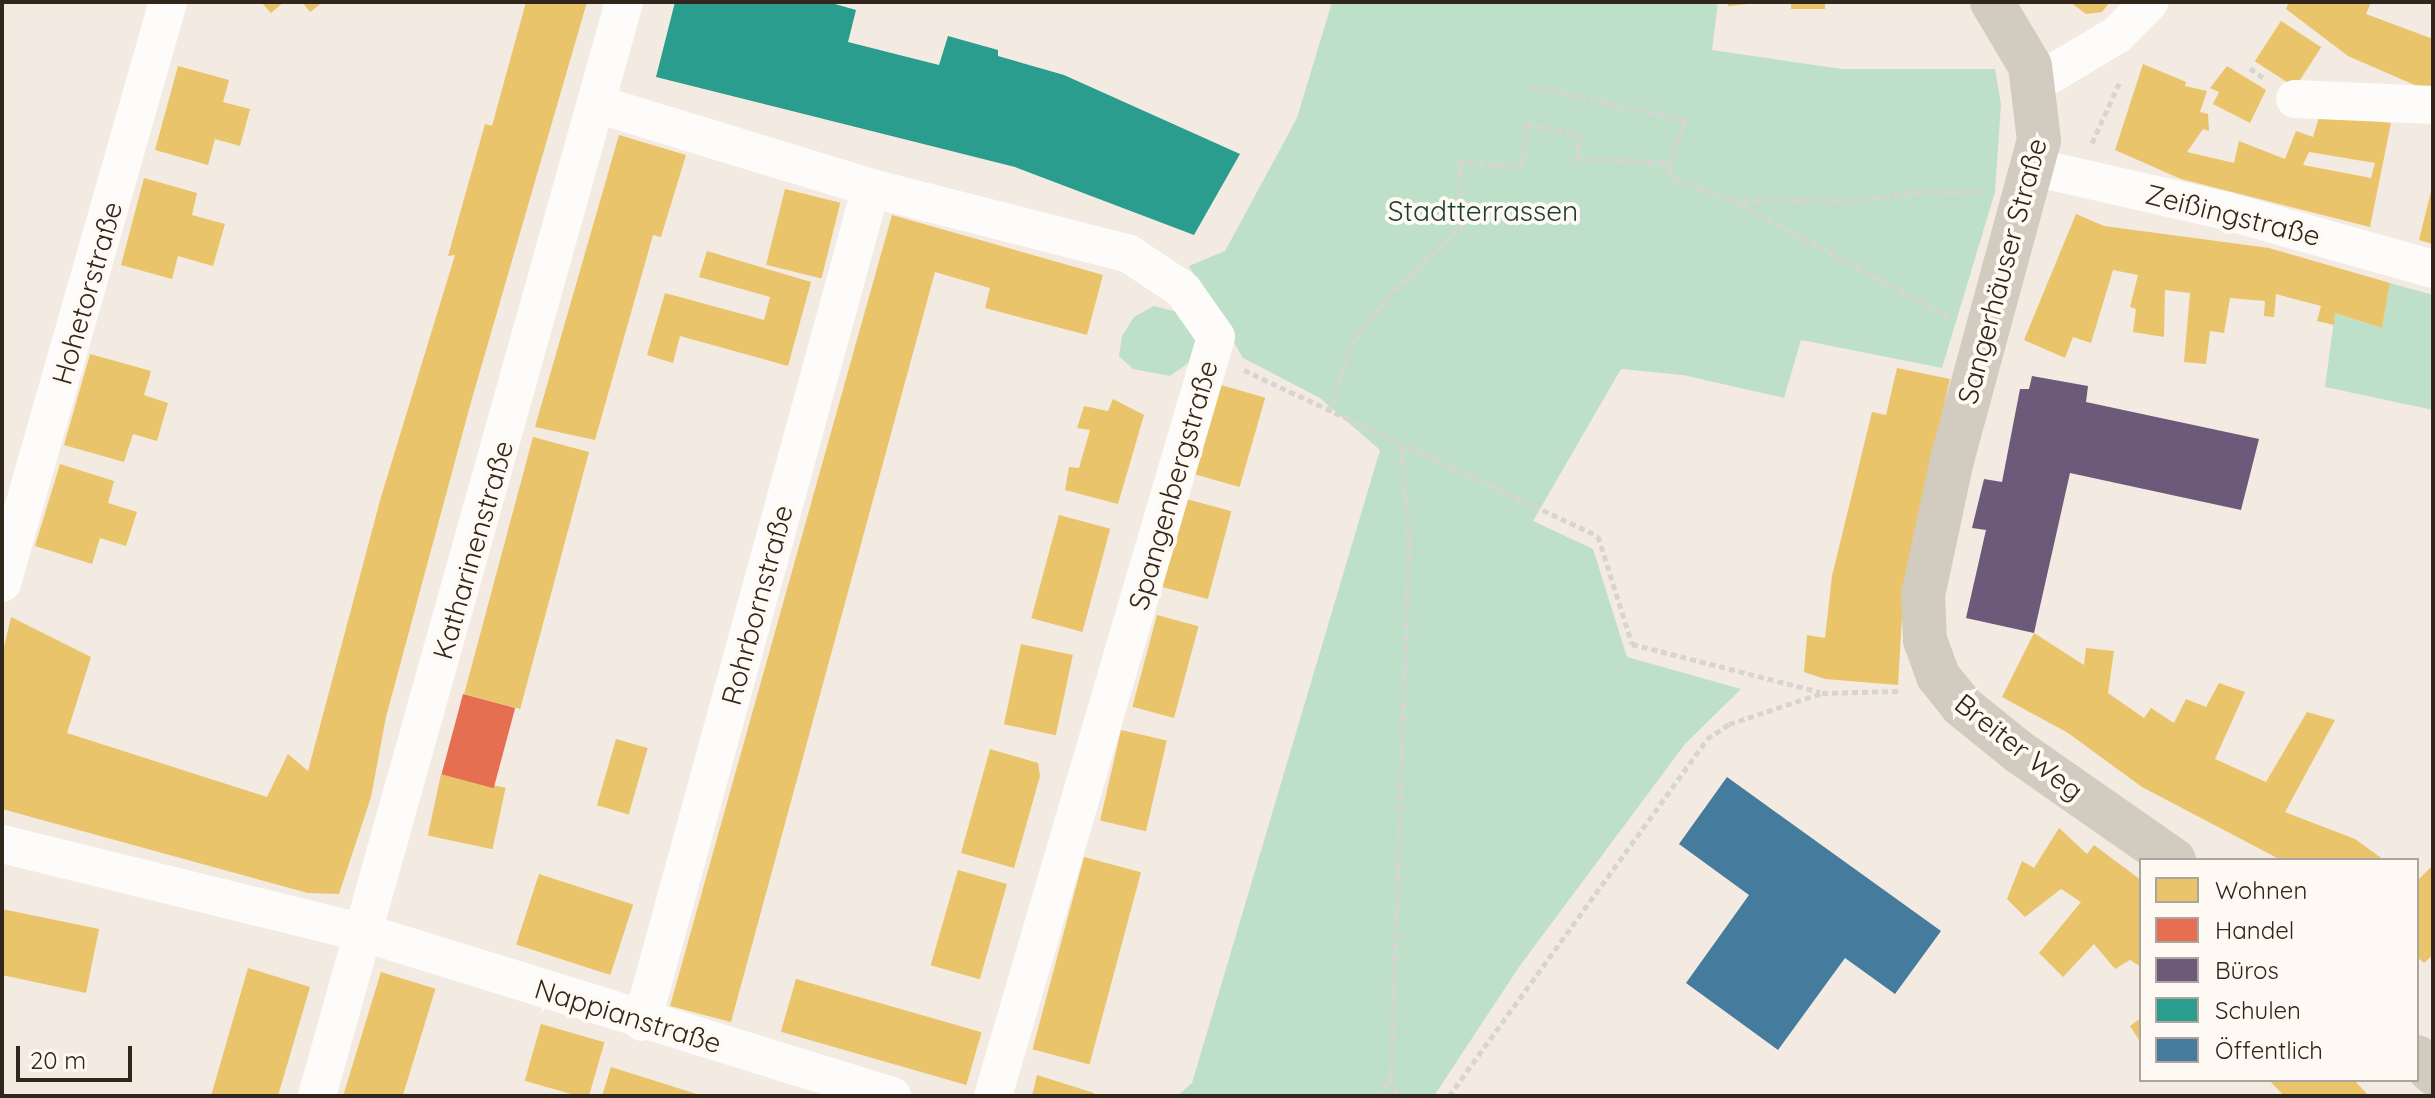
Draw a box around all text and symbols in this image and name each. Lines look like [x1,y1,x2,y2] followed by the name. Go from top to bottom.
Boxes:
[1950,134,2054,408] street label: Sangerhäuser Straße
[2142,177,2324,253] street label: Zeißingstraße
[1388,194,1578,228] park label: Stadtterrassen
[45,198,129,388] street label: Hohetorstraße
[1121,356,1225,614] street label: Spangenbergstraße
[426,437,520,663] street label: Katharinenstraße
[714,501,800,709] street label: Rohrbornstraße
[1948,686,2090,808] street label: Breiter Weg
[2139,858,2419,1082] legend
[2215,875,2307,905] text: Wohnen
[2215,915,2294,945] text: Handel
[2215,955,2279,985] text: Büros
[531,972,725,1060] street label: Nappianstraße
[2215,995,2301,1025] text: Schulen
[20,1030,136,1080] scale bar
[2215,1035,2323,1065] text: Öffentlich
[30,1045,86,1075] text: 20 m

